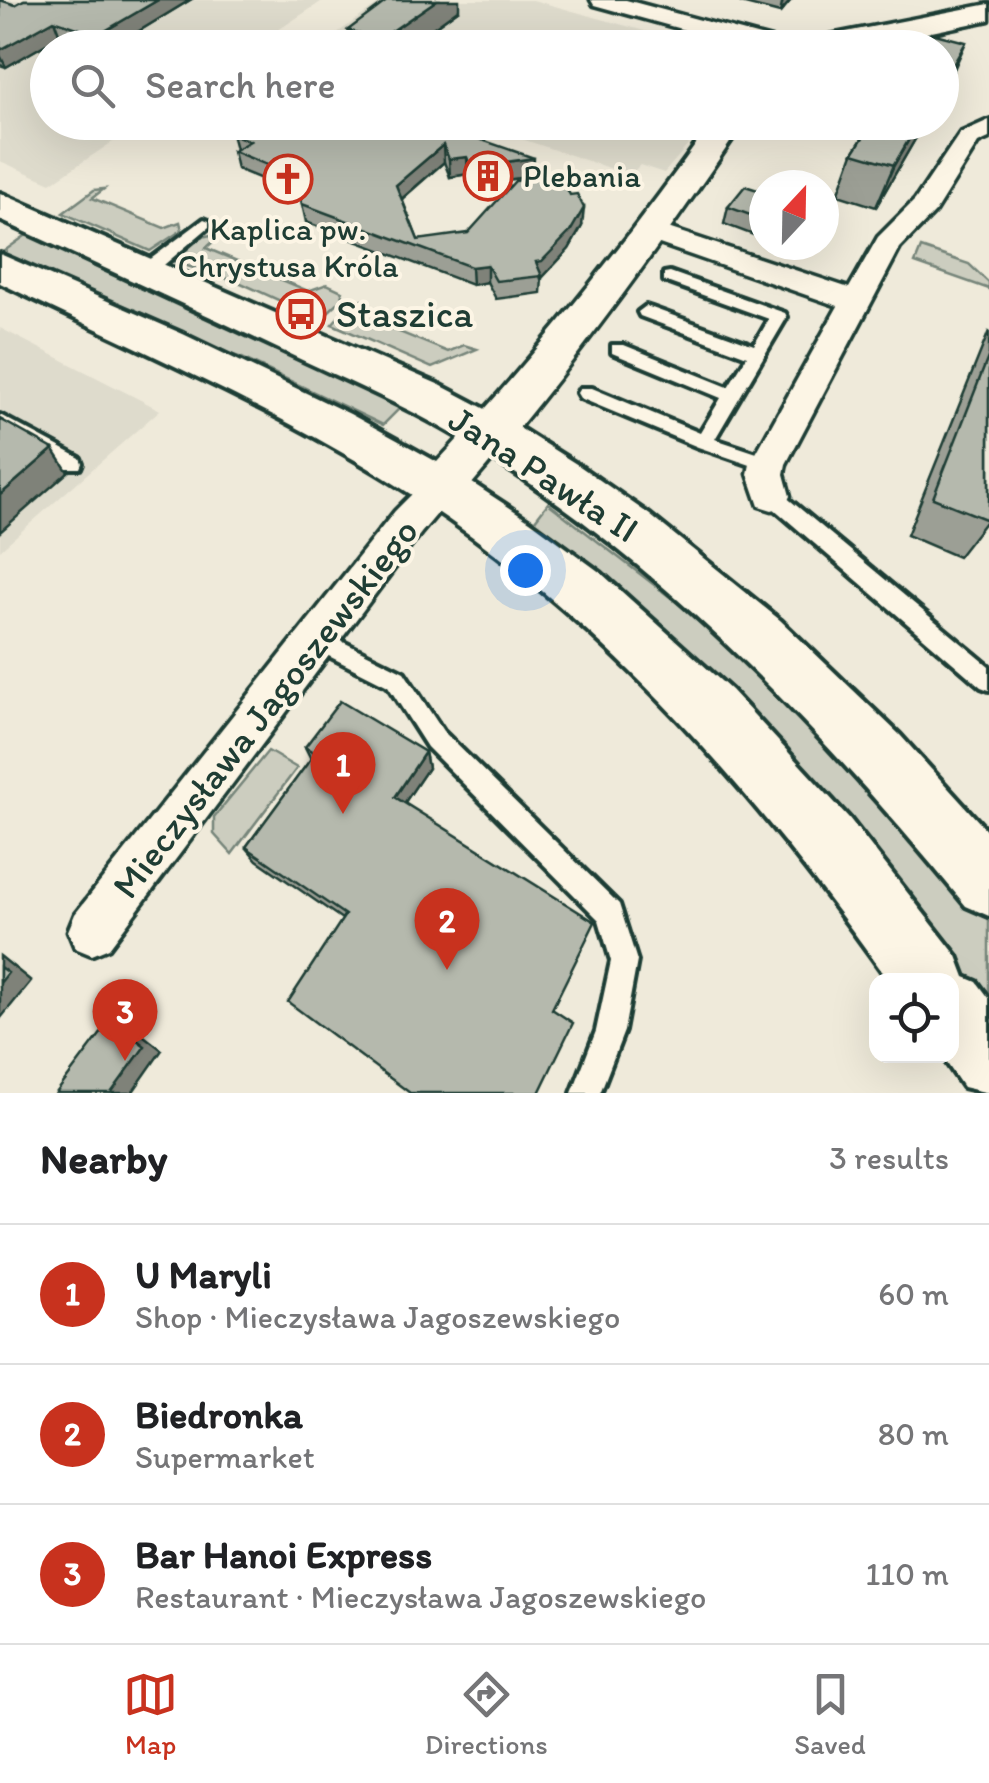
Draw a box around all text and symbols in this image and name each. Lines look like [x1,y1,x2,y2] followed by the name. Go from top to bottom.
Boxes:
[30,30,959,140] search box
[65,58,120,113] icon: search
[145,62,336,108] text: Search here
[462,150,514,202] building icon: Plebania
[262,153,314,205] church icon: Kaplica pw. Chrystusa Króla
[523,157,641,195] place label: Plebania
[749,170,839,260] north arrow
[177,210,399,285] place label: Kaplica pw. Chrystusa Króla
[275,288,327,340] bus stop icon: Staszica
[336,291,474,337] place label: Staszica
[441,396,647,552] street label: Jana Pawła II
[102,509,428,907] street label: Mieczysława Jagoszewskiego
[500,545,551,596] your location
[310,732,376,814] pin: 1
[414,888,480,970] pin: 2
[869,973,959,1063] map controls
[869,973,959,1063] button: locate
[92,978,158,1061] pin: 3
[40,1133,167,1184] text: Nearby
[829,1139,949,1177] text: 3 results
[135,1252,272,1298] text: U Maryli
[65,1275,80,1313] text: 1
[878,1275,949,1313] text: 60 m
[135,1298,620,1336] text: Shop · Mieczysława Jagoszewskiego
[135,1392,303,1438] text: Biedronka
[64,1415,81,1453] text: 2
[878,1415,949,1453] text: 80 m
[135,1438,315,1476] text: Supermarket
[135,1532,432,1578] text: Bar Hanoi Express
[64,1555,81,1593] text: 3
[865,1555,949,1593] text: 110 m
[135,1578,707,1616] text: Restaurant · Mieczysława Jagoszewskiego
[123,1667,178,1761] tab: Map
[425,1667,548,1761] tab: Directions
[794,1667,866,1761] tab: Saved

